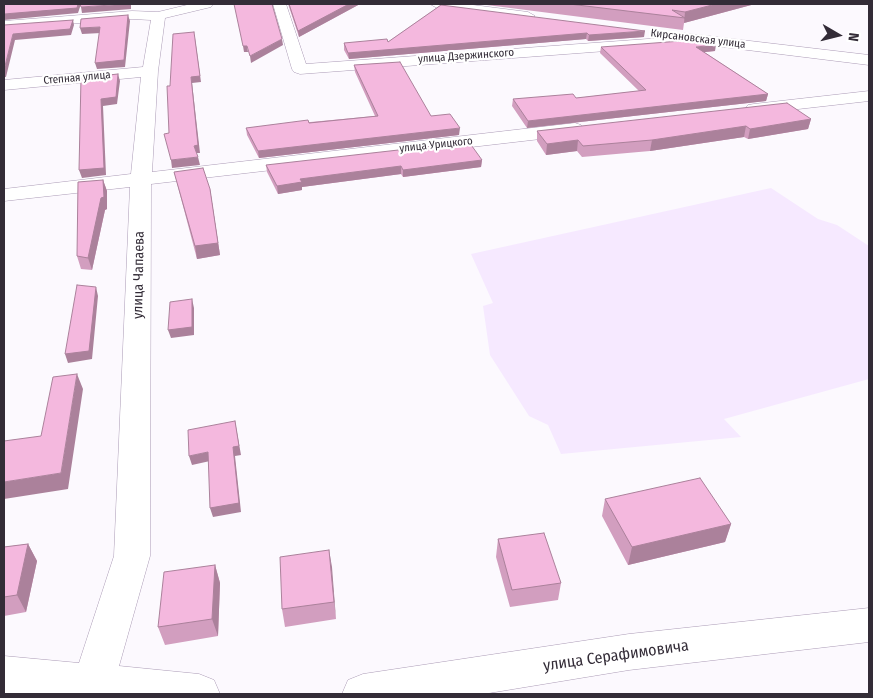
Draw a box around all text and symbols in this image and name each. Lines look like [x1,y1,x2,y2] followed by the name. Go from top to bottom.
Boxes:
[813,10,863,60] north arrow
[650,27,746,51] street label: Кирсановская улица
[844,32,862,42] text: N
[417,46,515,66] street label: улица Дзержинского
[43,68,111,88] street label: Степная улица
[399,135,473,155] street label: улица Урицкого
[130,231,148,319] street label: улица Чапаева
[542,636,690,676] street label: улица Серафимовича

